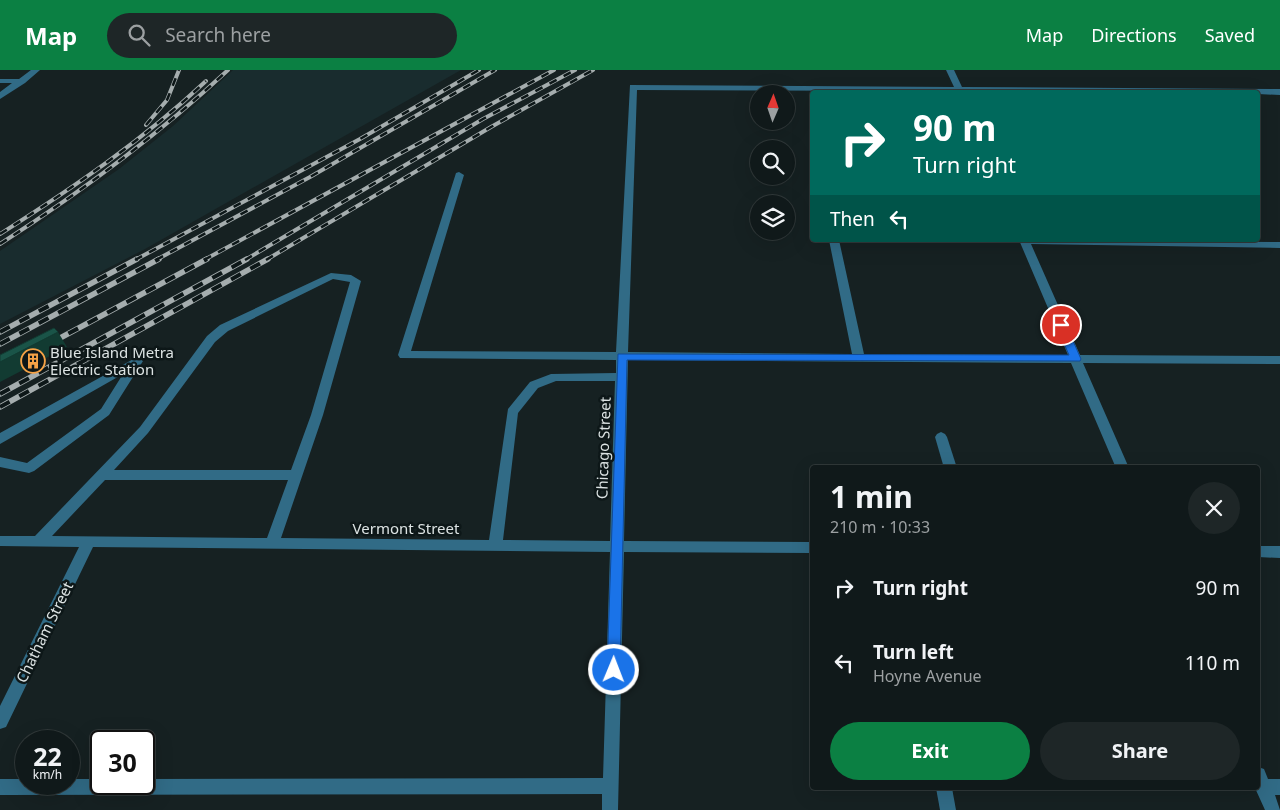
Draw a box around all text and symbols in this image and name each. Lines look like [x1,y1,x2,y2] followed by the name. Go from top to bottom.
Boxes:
[107,13,457,58] search box
[25,19,77,52] text: Map
[125,21,153,49] icon: search
[165,22,271,48] text: Search here
[1026,23,1063,47] text: Map
[1091,23,1177,47] text: Directions
[1205,23,1255,47] text: Saved
[750,85,795,130] north arrow
[750,85,795,240] map controls
[913,104,996,151] text: 90 m
[830,110,895,175] icon: right
[750,140,795,185] button: search
[913,149,1016,179] text: Turn right
[750,195,795,240] button: layers
[885,205,913,233] icon: left
[830,206,875,232] text: Then
[1040,304,1082,346] pin
[1047,311,1075,339] icon: arrive
[50,342,174,379] place label: Blue Island Metra Electric Station
[20,348,46,374] building icon: Blue Island Metra Electric Station
[591,396,615,499] street label: Chicago Street
[830,476,913,517] text: 1 min
[1188,482,1240,534] button: close
[830,516,930,538] text: 210 m · 10:33
[353,518,460,538] street label: Vermont Street
[830,574,858,602] icon: right
[873,575,968,601] text: Turn right
[1196,575,1240,601] text: 90 m
[11,578,77,686] street label: Chatham Street
[873,639,954,665] text: Turn left
[587,643,639,695] position arrow
[830,649,858,677] icon: left
[1185,650,1240,676] text: 110 m
[873,665,982,687] text: Hoyne Avenue
[830,722,1030,780] button: Exit
[1040,722,1240,780] button: Share
[90,730,155,795] speed limit sign: 30
[33,739,62,773] text: 22
[33,766,62,783] text: km/h

